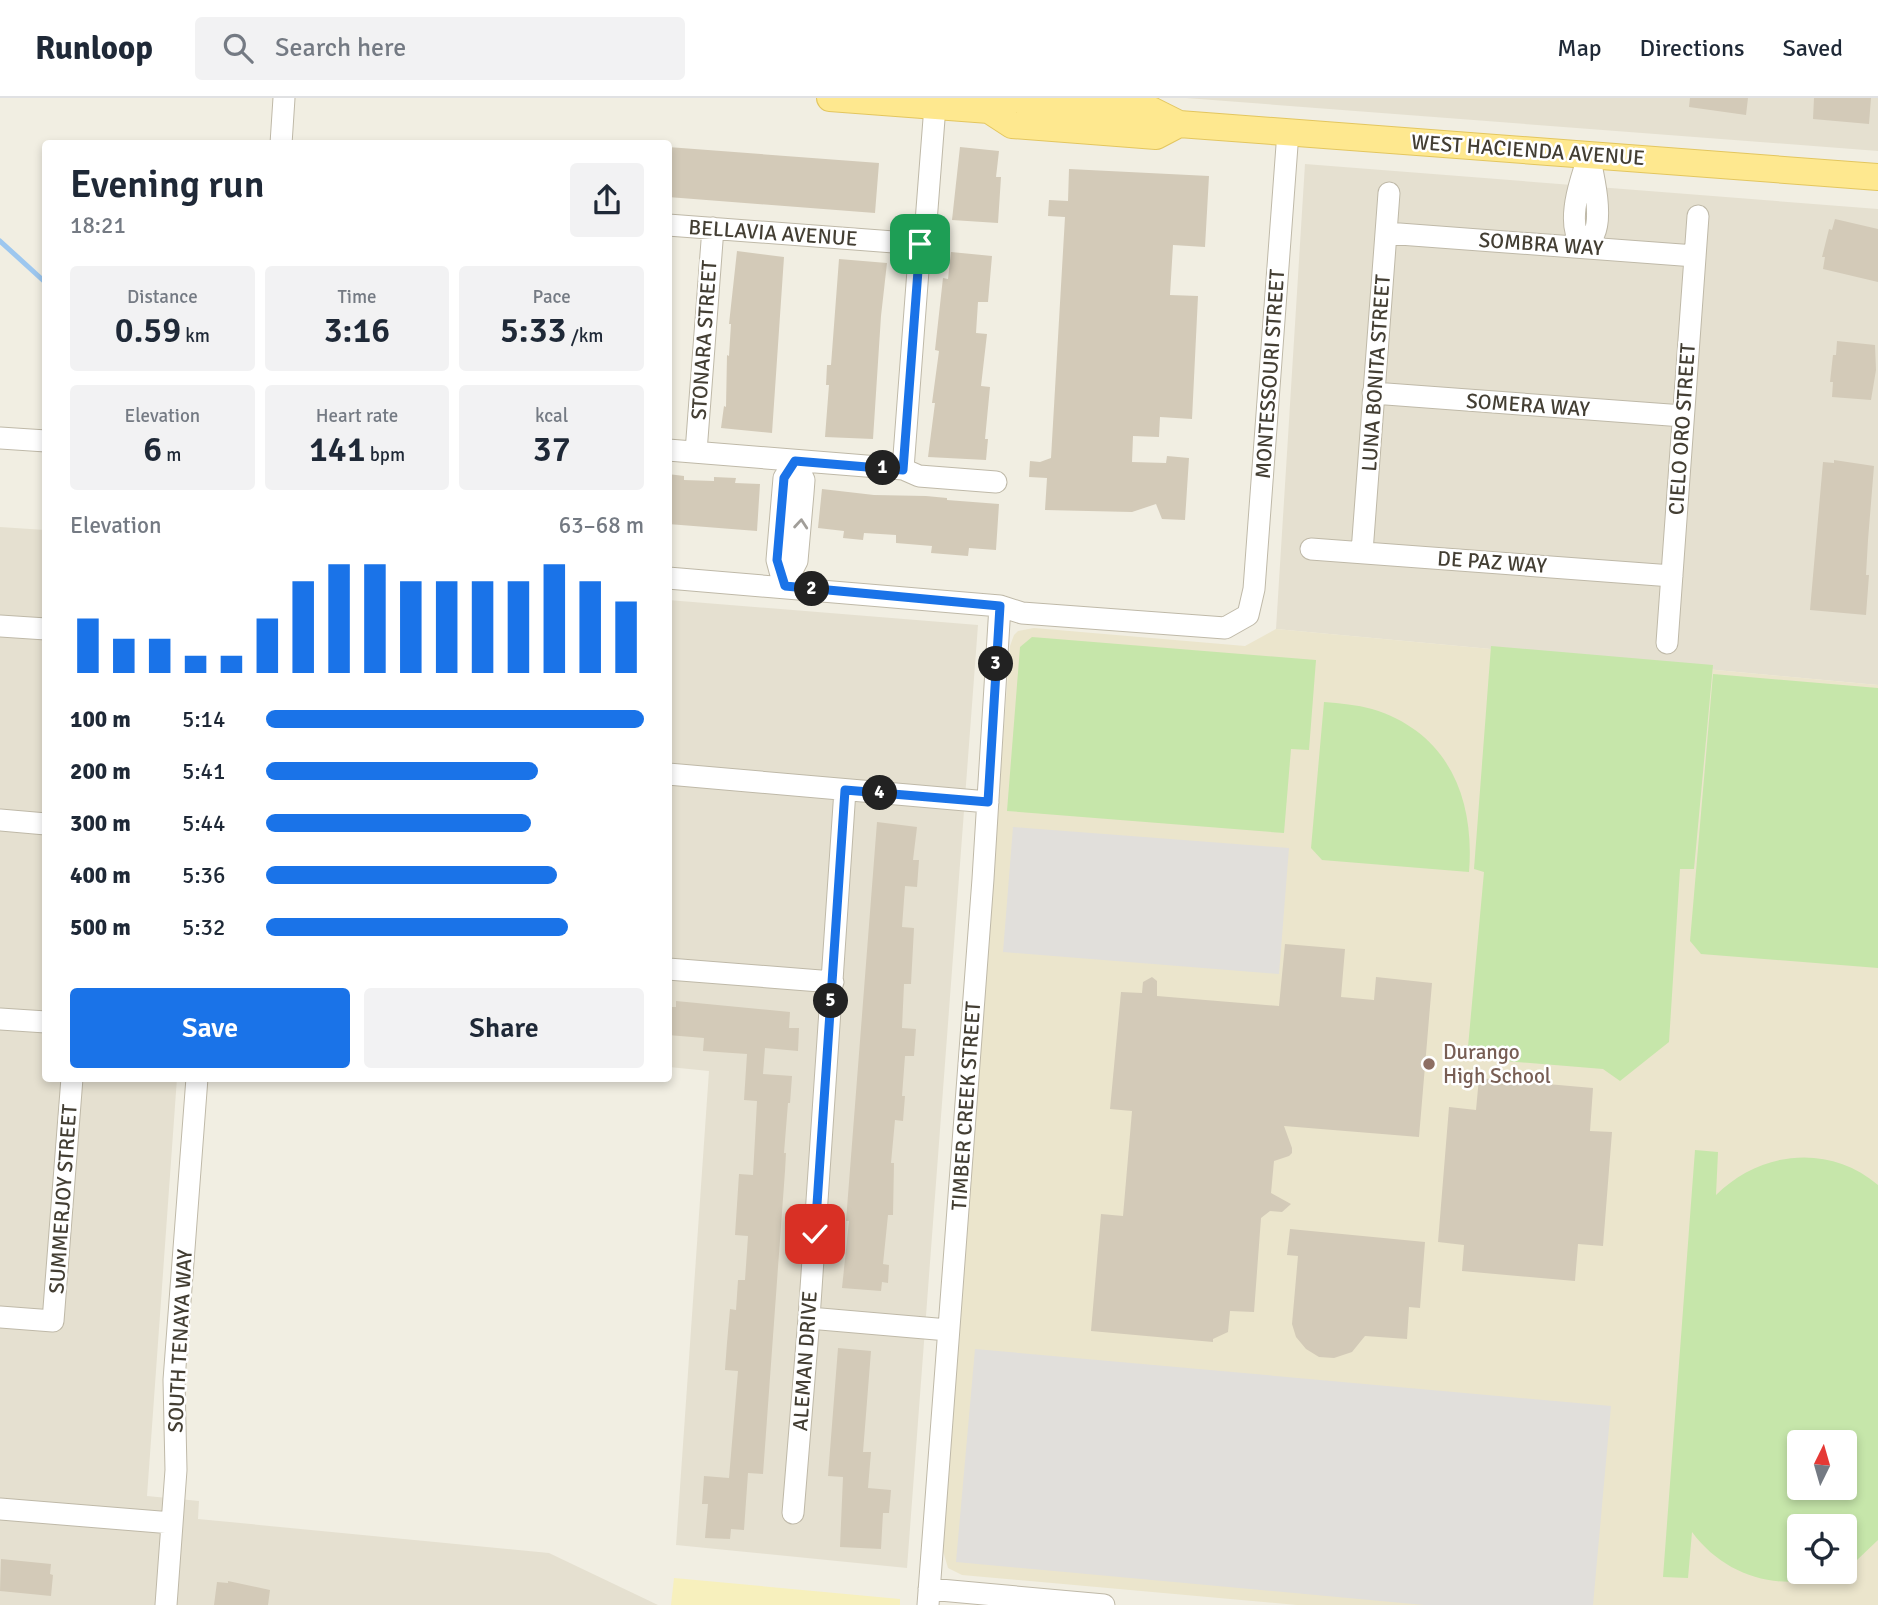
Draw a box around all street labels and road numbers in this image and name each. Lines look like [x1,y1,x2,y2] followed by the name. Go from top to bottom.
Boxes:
[1410,129,1646,171] street label: WEST HACIENDA AVENUE
[688,214,858,252] street label: BELLAVIA AVENUE
[1478,227,1605,261] street label: SOMBRA WAY
[685,259,723,421] street label: STONARA STREET
[1250,268,1290,480] street label: MONTESSOURI STREET
[1356,273,1396,472] street label: LUNA BONITA STREET
[1663,342,1701,516] street label: CIELO ORO STREET
[1465,388,1591,422] street label: SOMERA WAY
[1436,545,1548,579] street label: DE PAZ WAY
[946,1000,986,1211] street label: TIMBER CREEK STREET
[43,1103,83,1295] street label: SUMMERJOY STREET
[162,1248,198,1433] street label: SOUTH TENAYA WAY
[787,1290,823,1432] street label: ALEMAN DRIVE

